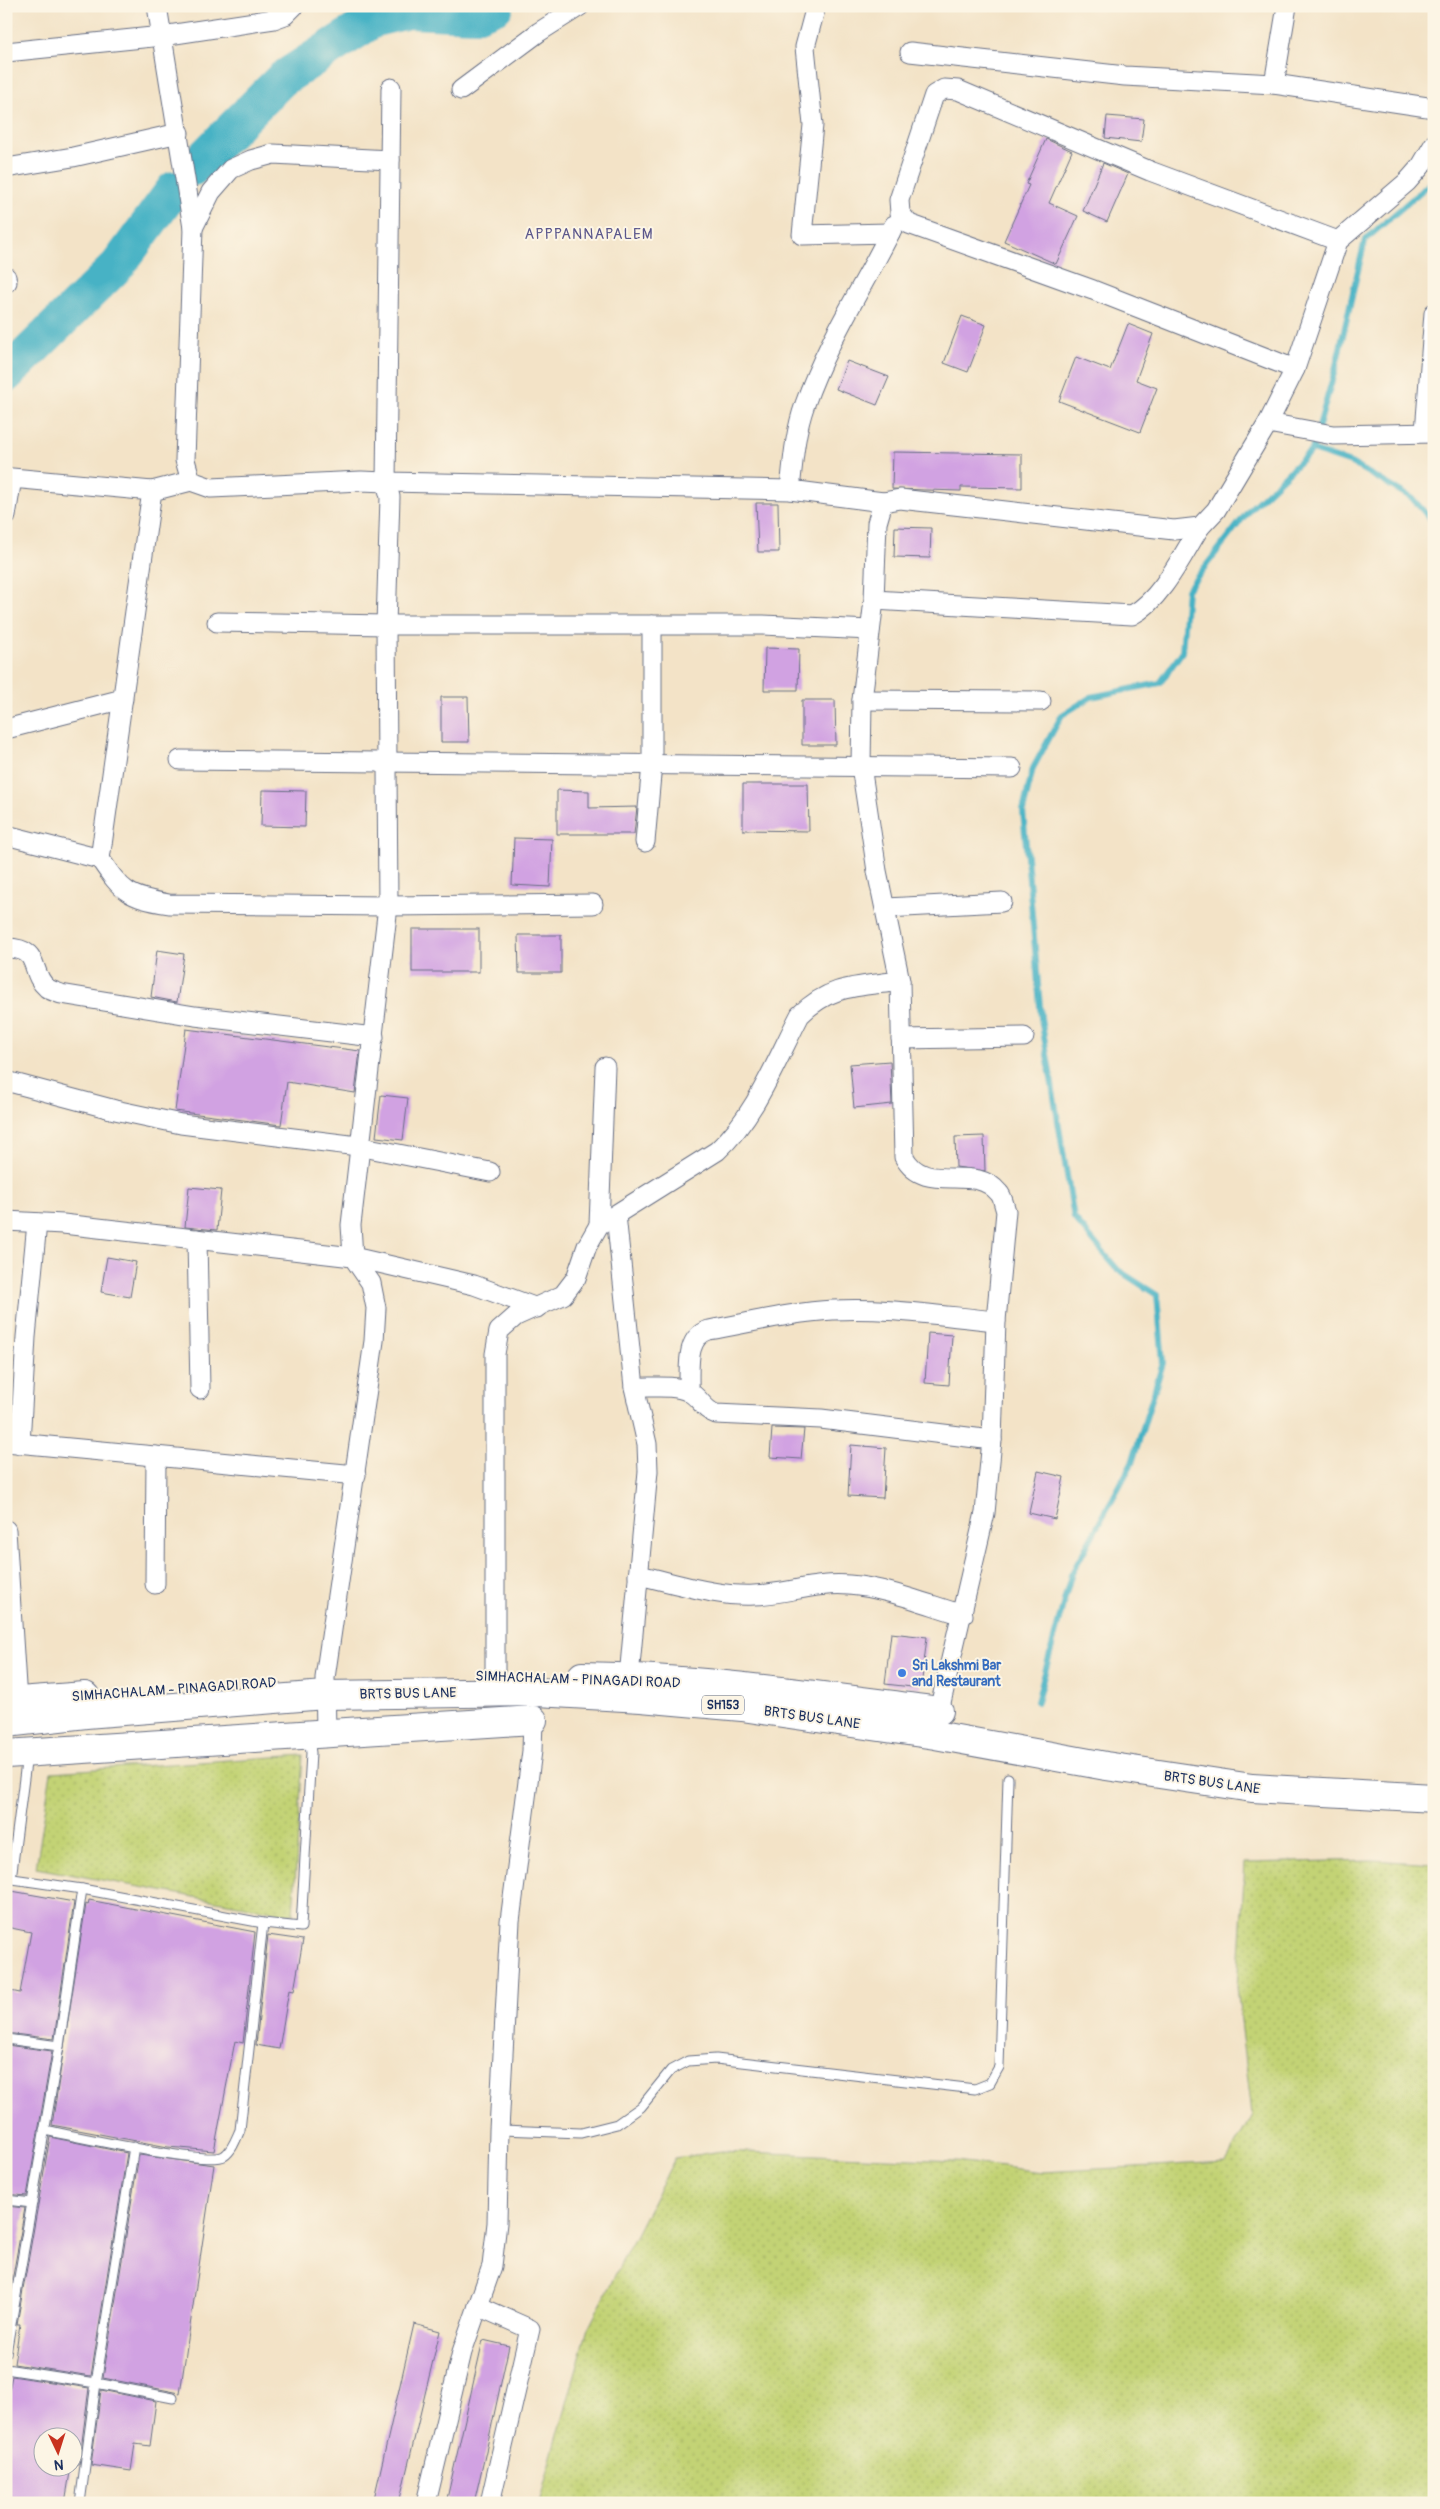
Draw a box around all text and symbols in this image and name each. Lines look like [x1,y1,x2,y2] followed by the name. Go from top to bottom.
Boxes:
[524,225,654,244] district label: APPPANNAPALEM
[912,1657,1002,1690] place label: Sri Lakshmi Bar and Restaurant
[475,1667,681,1692] street label: SIMHACHALAM - PINAGADI ROAD
[896,1667,908,1679] marker: Sri Lakshmi Bar and Restaurant
[71,1674,277,1705] street label: SIMHACHALAM - PINAGADI ROAD
[359,1684,457,1703] street label: BRTS BUS LANE
[702,1696,744,1714] road number: SH153
[763,1702,861,1733] street label: BRTS BUS LANE
[1163,1767,1261,1798] street label: BRTS BUS LANE
[32,2426,82,2476] north arrow
[54,2456,64,2473] text: N

